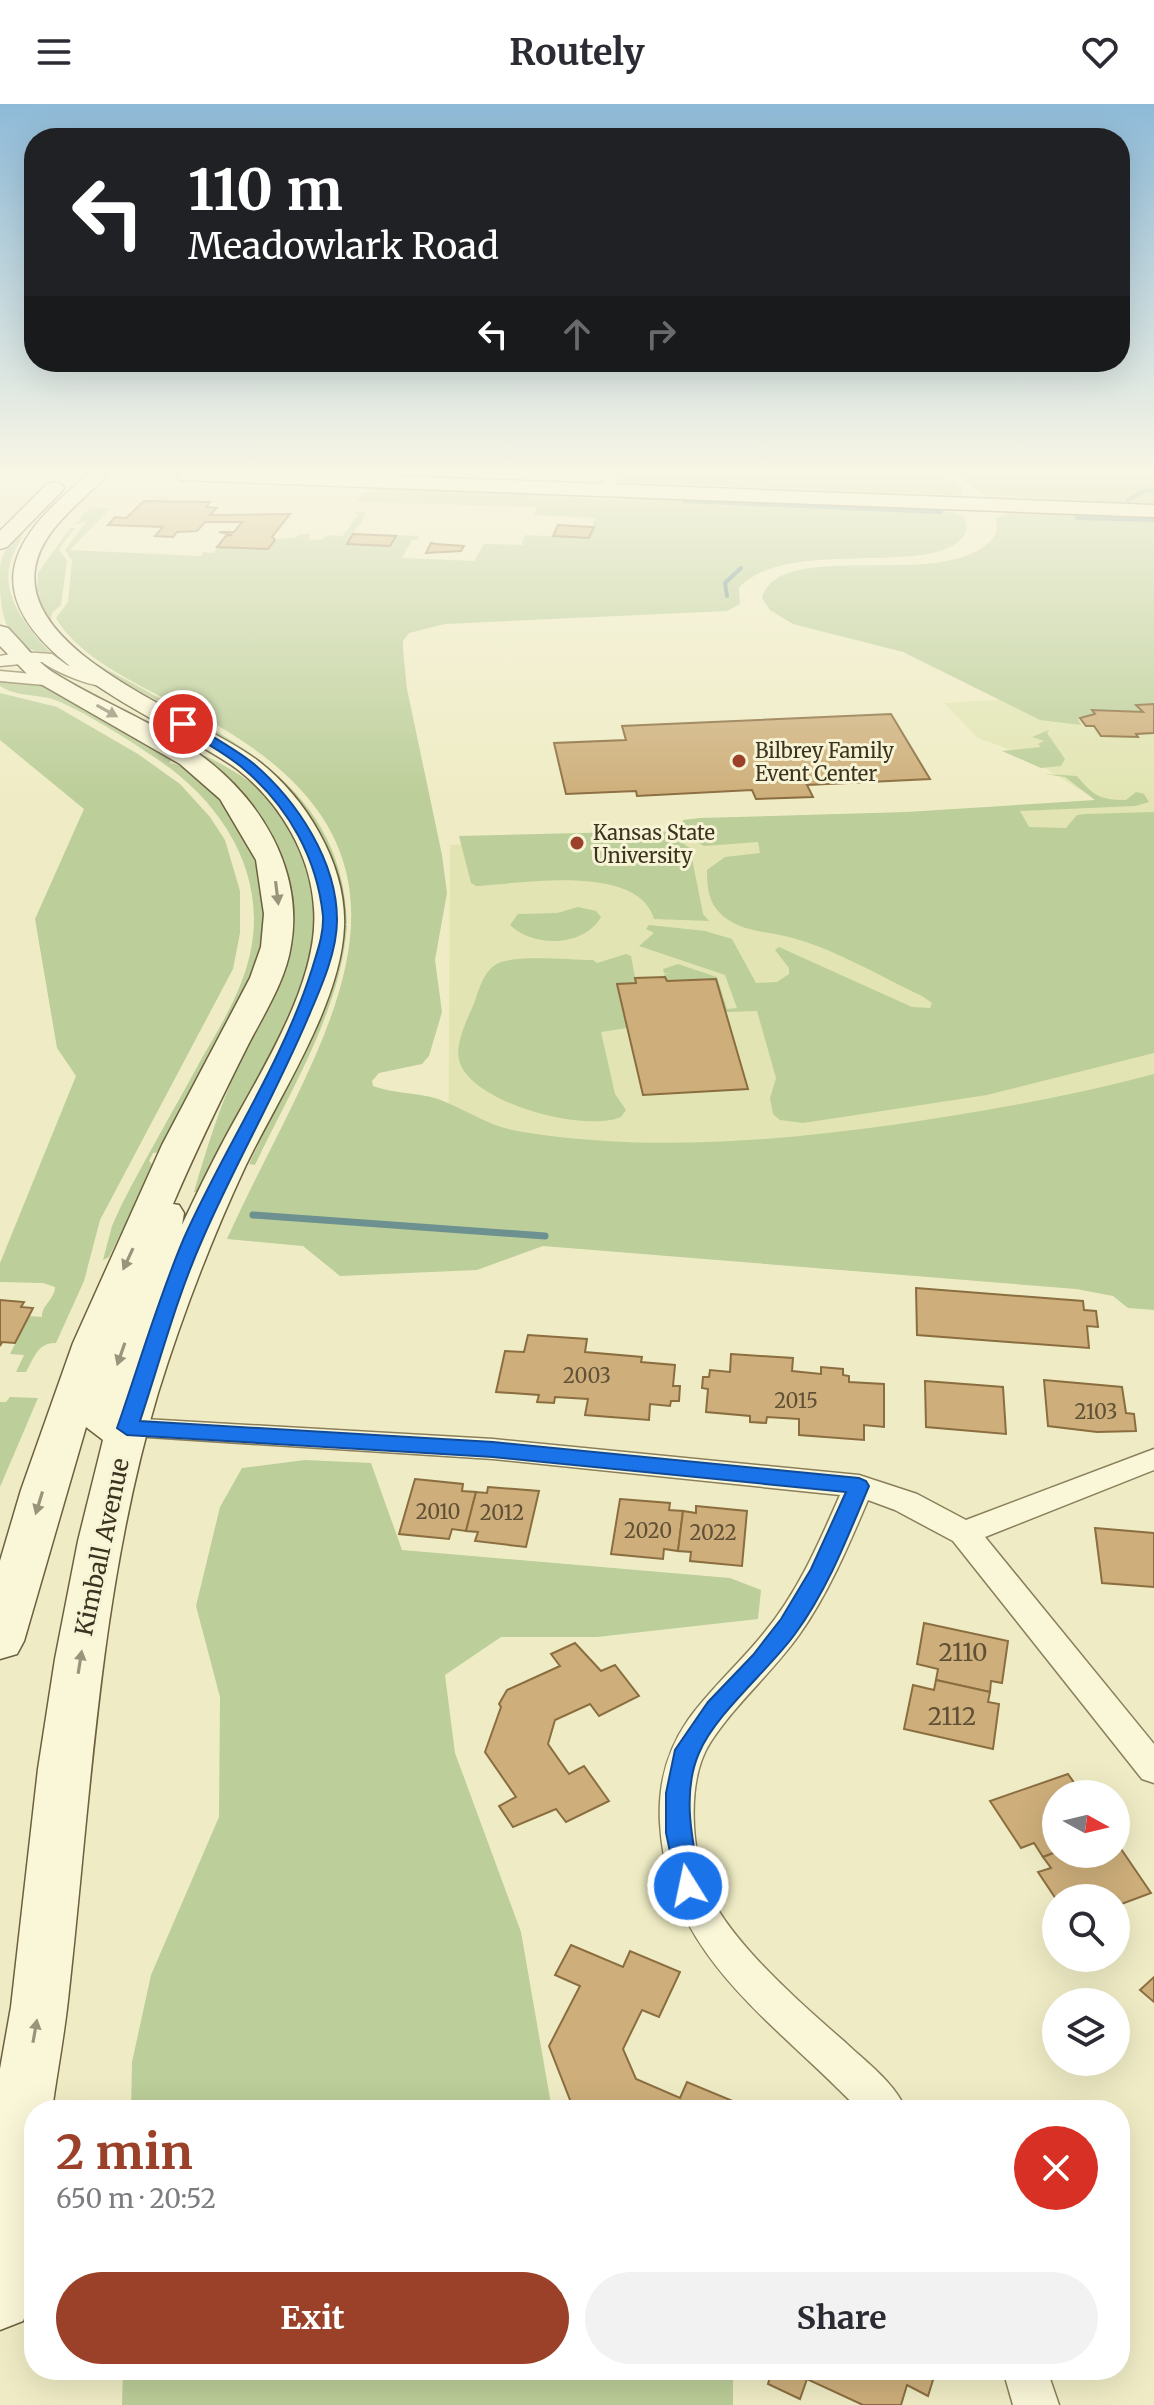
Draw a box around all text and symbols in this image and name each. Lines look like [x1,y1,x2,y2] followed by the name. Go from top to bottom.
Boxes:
[32,30,76,74] icon: menu
[509,30,645,75] text: Routely
[1078,30,1122,74] icon: heart
[188,155,343,225] text: 110 m
[56,160,160,264] icon: left
[188,224,499,269] text: Meadowlark Road
[471,312,515,356] icon: left
[555,312,599,356] icon: ahead
[639,312,683,356] icon: right
[149,690,217,758] pin
[161,702,205,746] icon: arrive
[96,704,118,718] one-way arrow
[755,738,894,786] place label: Bilbrey Family Event Center
[730,752,748,770] marker: Bilbrey Family Event Center
[593,820,715,868] place label: Kansas State University
[568,834,586,852] marker: Kansas State University
[271,881,284,906] one-way arrow
[121,1247,135,1271] one-way arrow
[114,1342,126,1366] one-way arrow
[563,1363,611,1388] house number: 2003
[774,1388,818,1413] house number: 2015
[1075,1399,1117,1424] house number: 2103
[68,1455,136,1639] street label: Kimball Avenue
[33,1492,45,1516] one-way arrow
[416,1499,460,1524] house number: 2010
[480,1500,524,1525] house number: 2012
[624,1518,672,1543] house number: 2020
[689,1520,737,1545] house number: 2022
[939,1637,987,1668] house number: 2110
[74,1649,86,1674] one-way arrow
[928,1701,976,1732] house number: 2112
[1042,1780,1130,1868] north arrow
[1042,1780,1130,2076] map controls
[646,1844,730,1928] position arrow
[1042,1884,1130,1972] button: search
[1042,1988,1130,2076] button: layers
[29,2018,42,2043] one-way arrow
[56,2122,193,2182] text: 2 min
[1014,2126,1098,2210] button: close
[56,2182,216,2215] text: 650 m · 20:52
[56,2272,569,2364] button: Exit
[585,2272,1098,2364] button: Share

